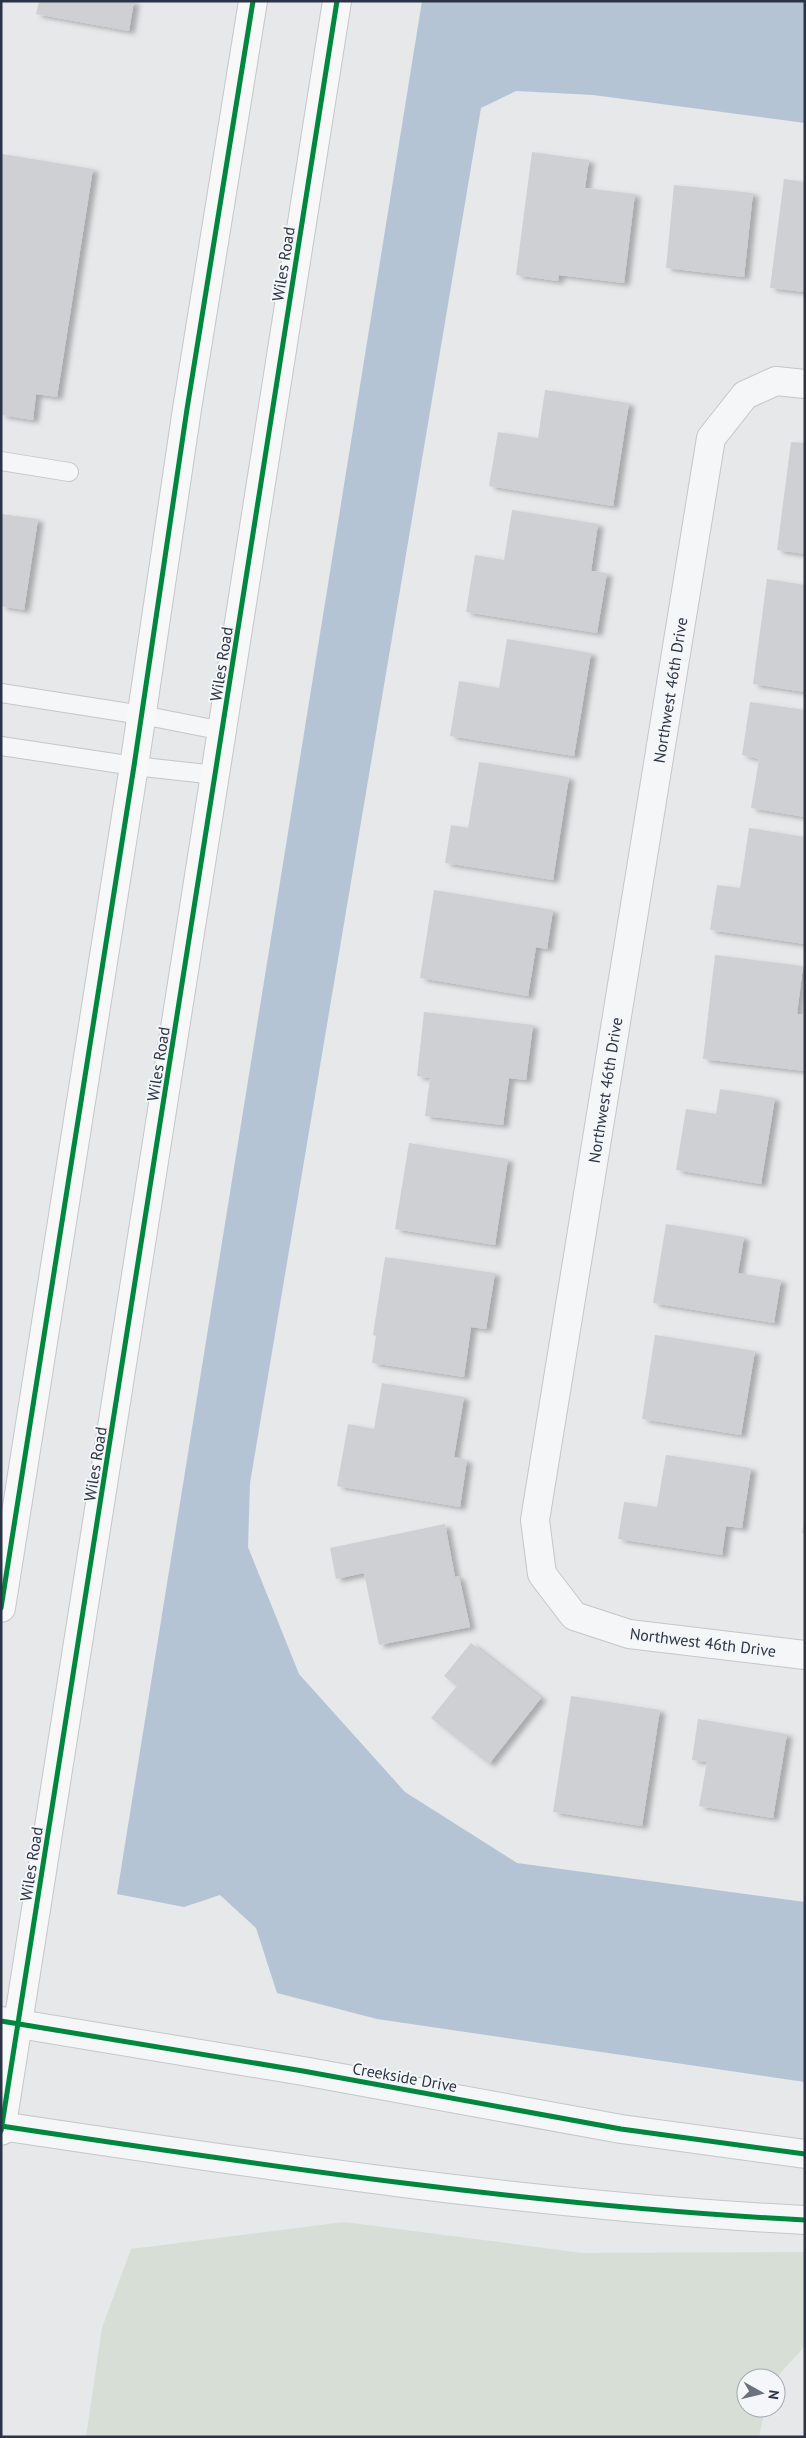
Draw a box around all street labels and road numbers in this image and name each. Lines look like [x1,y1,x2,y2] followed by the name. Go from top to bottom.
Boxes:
[267,225,299,303] street label: Wiles Road
[649,616,691,764] street label: Northwest 46th Drive
[205,625,237,703] street label: Wiles Road
[584,1016,626,1164] street label: Northwest 46th Drive
[142,1025,174,1103] street label: Wiles Road
[79,1425,111,1503] street label: Wiles Road
[629,1623,777,1661] street label: Northwest 46th Drive
[15,1825,47,1903] street label: Wiles Road
[351,2058,459,2096] street label: Creekside Drive

